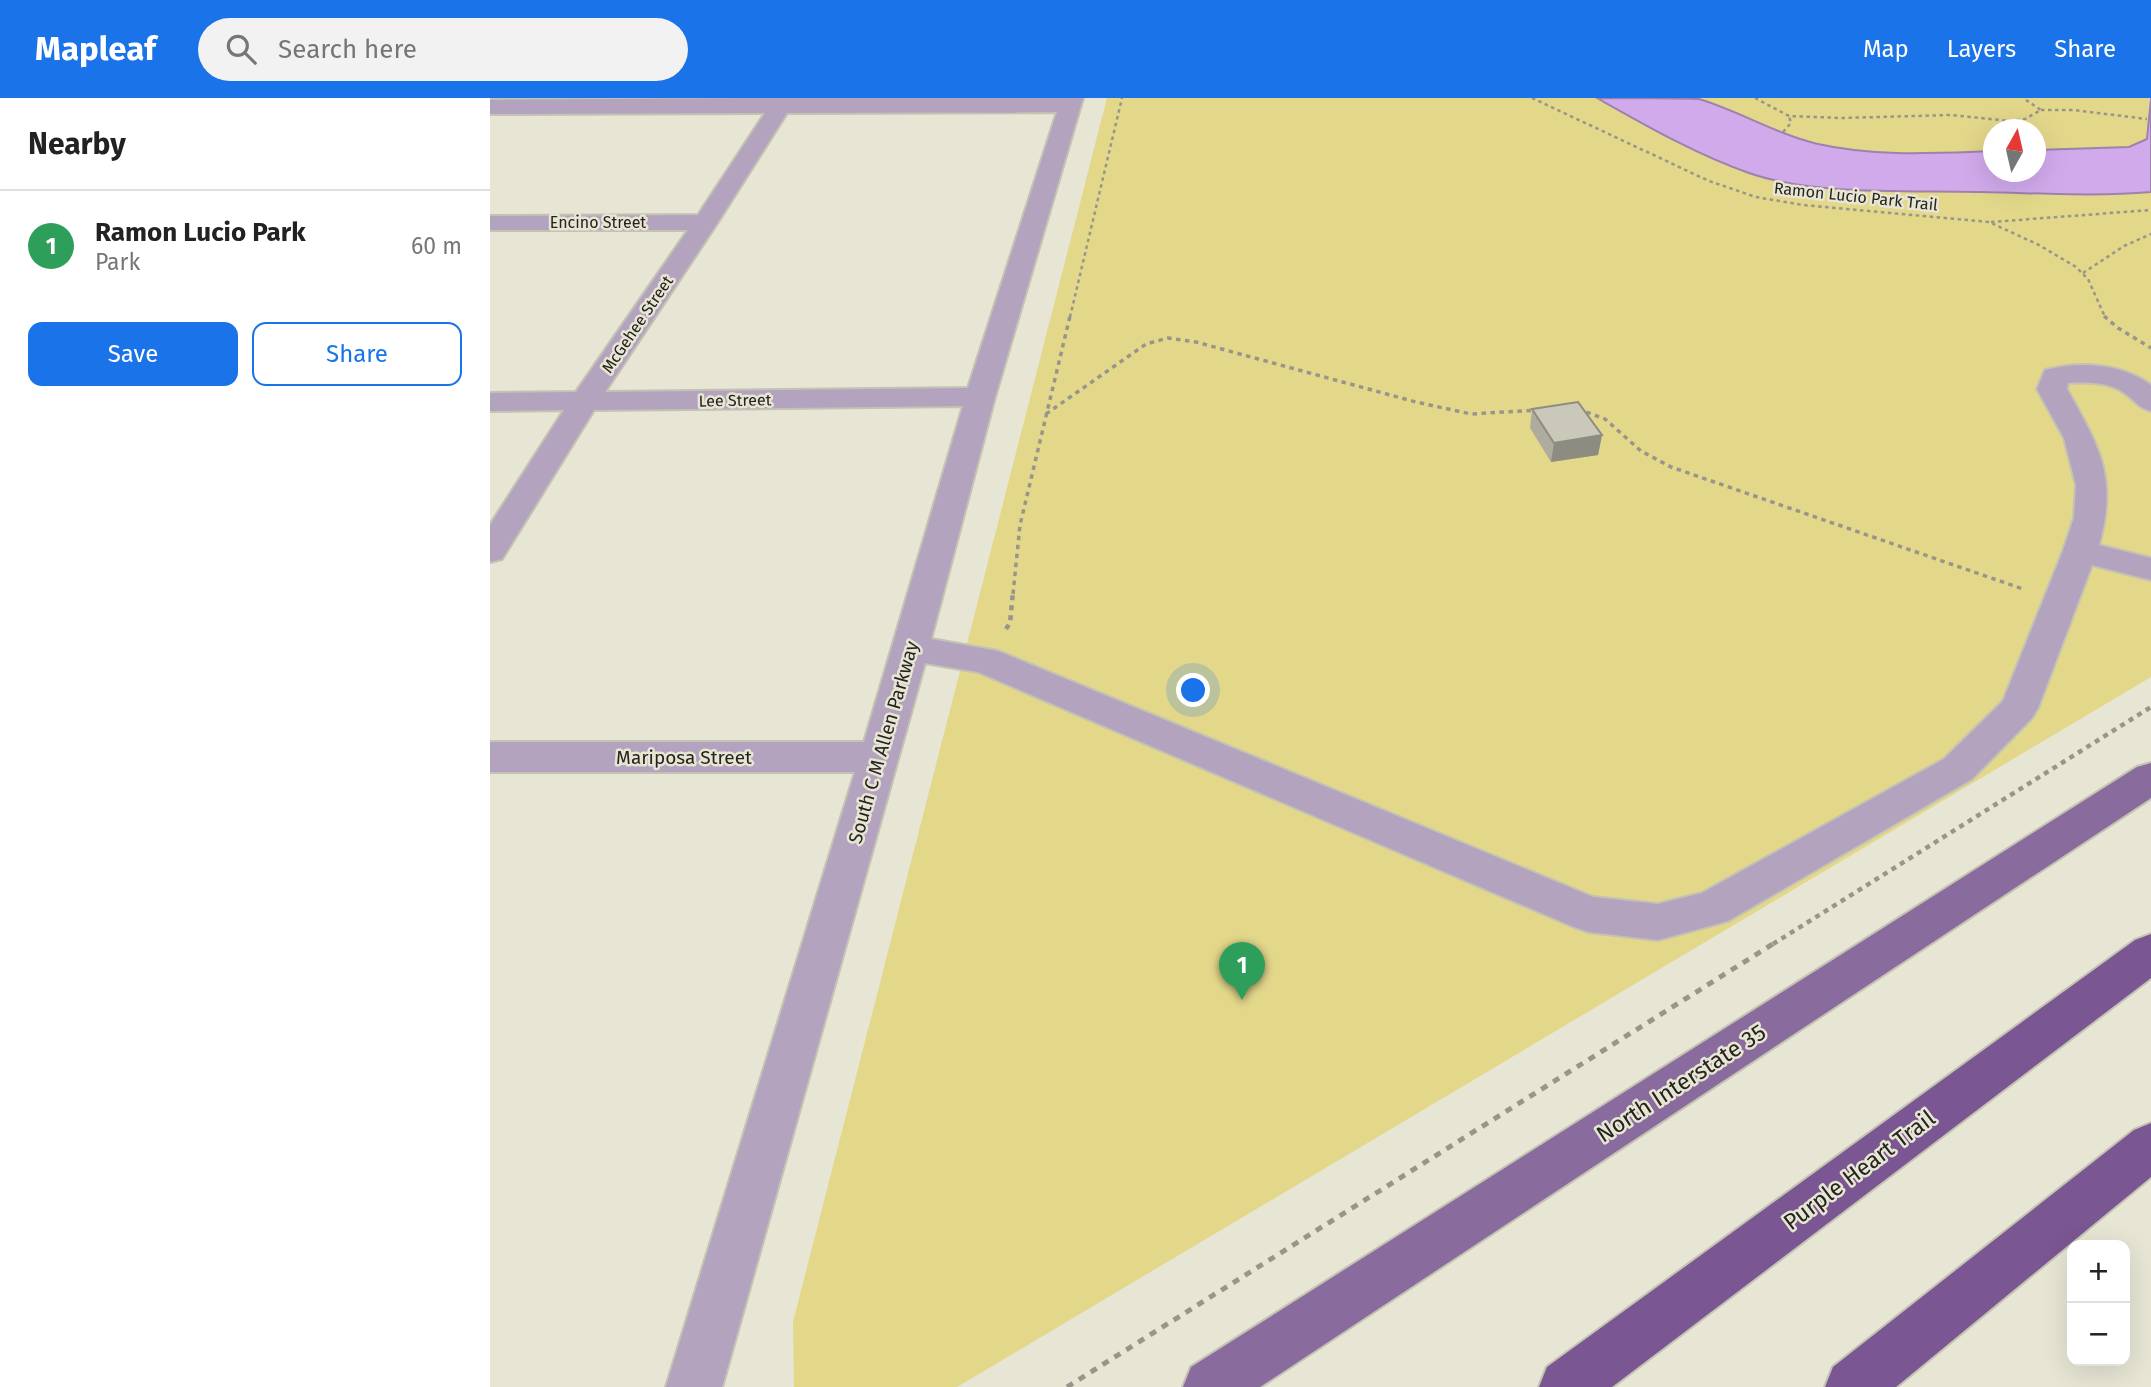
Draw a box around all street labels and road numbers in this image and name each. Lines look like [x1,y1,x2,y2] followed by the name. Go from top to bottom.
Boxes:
[1773,178,1939,215] street label: Ramon Lucio Park Trail
[550,213,646,232] street label: Encino Street
[598,272,677,377] street label: McGehee Street
[699,390,772,411] street label: Lee Street
[844,638,924,846] street label: South C M Allen Parkway
[616,746,752,769] street label: Mariposa Street
[1591,1018,1771,1148] street label: North Interstate 35
[1778,1104,1941,1236] street label: Purple Heart Trail

